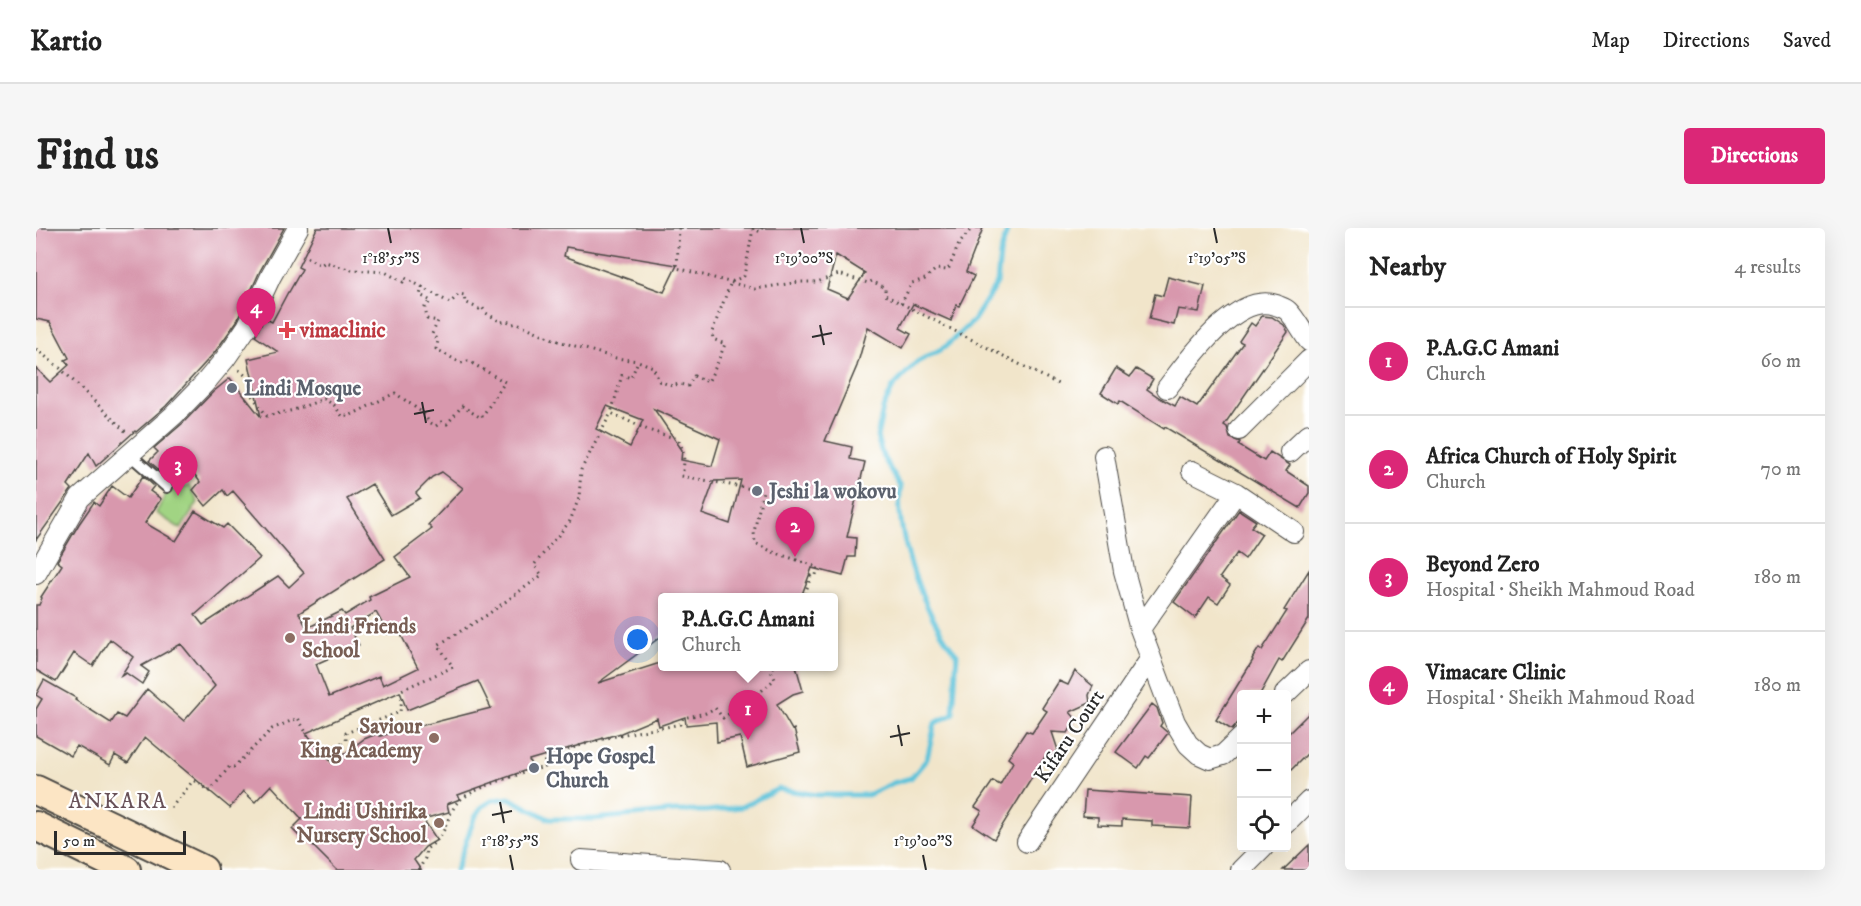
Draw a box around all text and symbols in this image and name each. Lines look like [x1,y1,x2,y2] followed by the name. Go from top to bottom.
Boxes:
[30,24,102,59] text: Kartio
[1591,28,1630,54] text: Map
[1663,28,1750,54] text: Directions
[1783,28,1831,54] text: Saved
[1684,128,1825,184] button: Directions
[36,130,159,182] text: Find us
[362,249,420,268] text: 1°18'55"S
[775,249,833,268] text: 1°19'00"S
[1188,249,1246,268] text: 1°19'05"S
[1369,251,1446,284] text: Nearby
[1734,255,1801,280] text: 4 results
[236,288,276,338] pin: 4
[299,318,386,344] place label: vimaclinic
[278,321,296,339] marker: vimaclinic
[1426,335,1559,362] text: P.A.G.C Amani
[1385,349,1392,374] text: 1
[1761,349,1801,374] text: 60 m
[1426,362,1486,387] text: Church
[244,376,361,402] place label: Lindi Mosque
[225,381,239,395] marker: Lindi Mosque
[1426,443,1677,470] text: Africa Church of Holy Spirit
[158,446,198,496] pin: 3
[1384,457,1393,482] text: 2
[1760,457,1801,482] text: 70 m
[1426,470,1486,495] text: Church
[767,479,897,505] place label: Jeshi la wokovu
[750,484,764,498] marker: Jeshi la wokovu
[776,508,814,557] pin: 2
[1426,551,1539,578] text: Beyond Zero
[1385,565,1392,590] text: 3
[1754,565,1801,590] text: 180 m
[1426,578,1695,603] text: Hospital · Sheikh Mahmoud Road
[658,593,838,671] popup
[681,606,815,633] text: P.A.G.C Amani
[302,614,416,664] place label: Lindi Friends School
[623,625,652,654] your location
[283,631,297,645] marker: Lindi Friends School
[681,633,741,658] text: Church
[1426,659,1566,686] text: Vimacare Clinic
[1383,673,1394,698] text: 4
[1754,673,1801,698] text: 180 m
[1029,685,1111,788] street label: Kifaru Court
[1426,686,1695,711] text: Hospital · Sheikh Mahmoud Road
[728,690,768,740] pin: 1
[1237,690,1291,852] map controls
[1237,690,1291,744] button: +
[300,714,423,764] place label: Saviour King Academy
[427,731,441,745] marker: Saviour King Academy
[546,744,655,794] place label: Hope Gospel Church
[1237,744,1291,798] button: −
[527,761,541,775] marker: Hope Gospel Church
[68,788,168,815] district label: ANKARA
[1237,798,1291,852] button: locate
[297,799,428,849] place label: Lindi Ushirika Nursery School
[432,816,446,830] marker: Lindi Ushirika Nursery School
[54,828,186,856] scale bar
[63,831,95,851] text: 50 m
[481,832,539,851] text: 1°18'55"S
[894,832,952,851] text: 1°19'00"S

